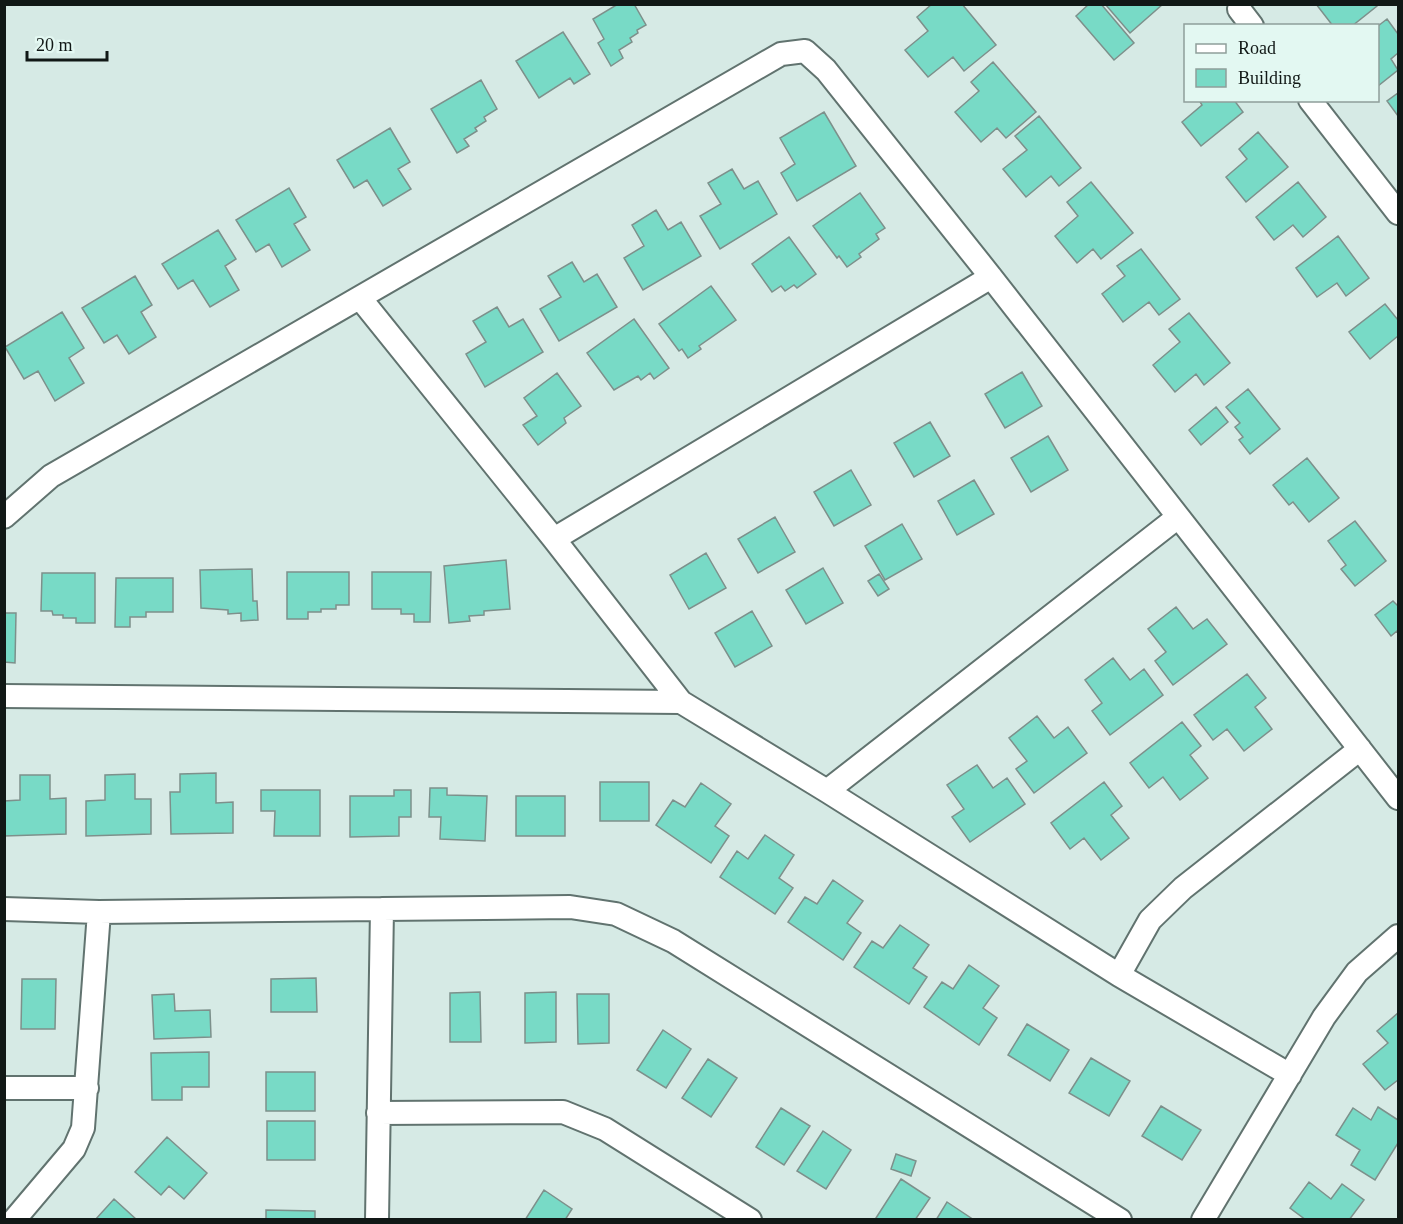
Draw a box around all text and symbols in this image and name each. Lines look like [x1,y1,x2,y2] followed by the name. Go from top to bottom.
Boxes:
[27,24,106,62] scale bar
[1184,24,1379,102] legend
[36,35,73,55] text: 20 m
[1238,38,1276,58] text: Road
[1238,68,1301,88] text: Building

